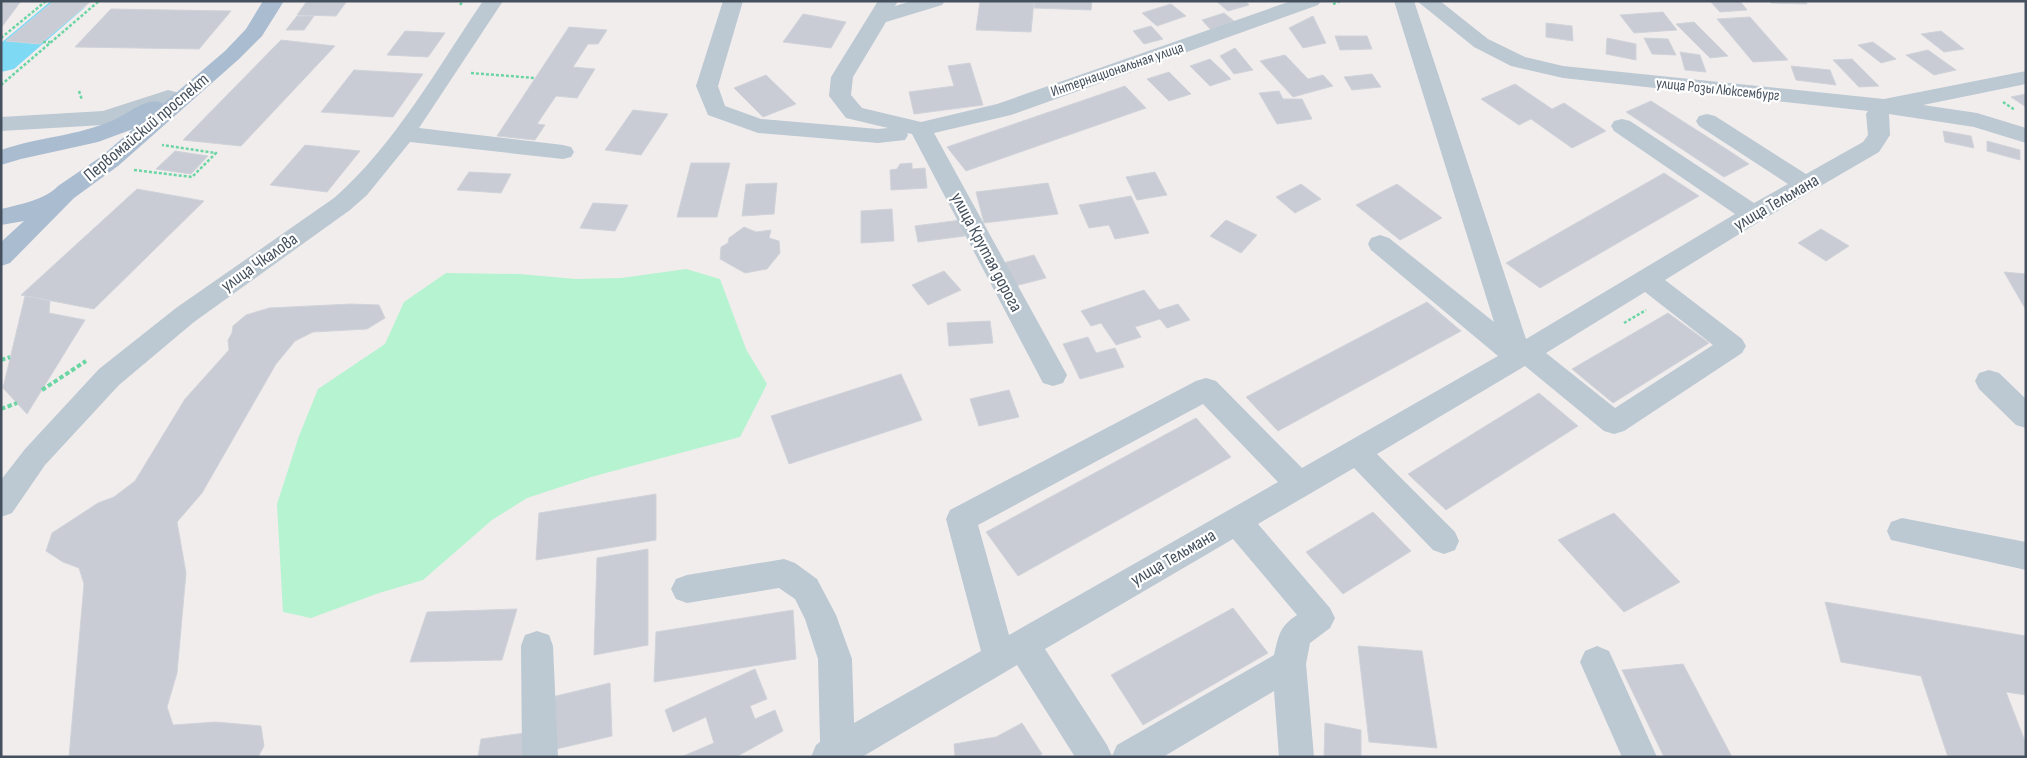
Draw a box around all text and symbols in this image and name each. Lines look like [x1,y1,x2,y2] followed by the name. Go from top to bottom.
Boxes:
[1048,38,1186,101] street label: Интернациональная улица
[79,69,213,186] street label: Первомайский проспект
[1655,74,1781,105] street label: улица Розы Люксембург
[1730,170,1823,235] street label: улица Тельмана
[946,189,1027,316] street label: улица Крутая дорога
[217,228,302,296] street label: улица Чкалова
[1127,525,1220,590] street label: улица Тельмана

